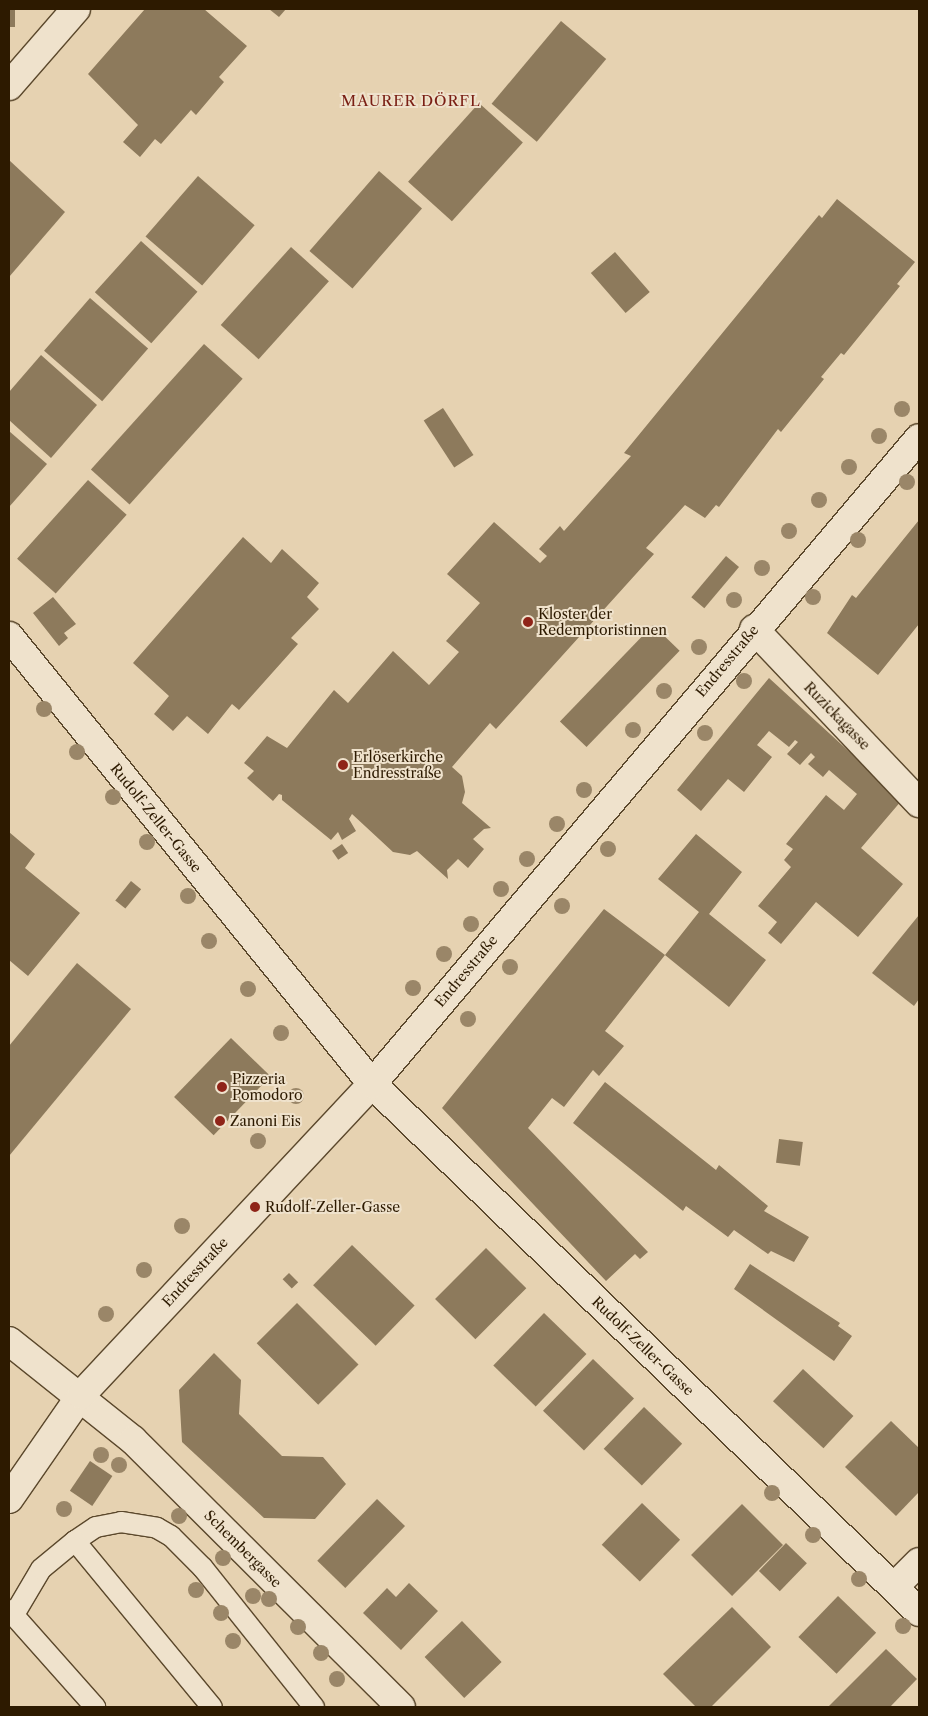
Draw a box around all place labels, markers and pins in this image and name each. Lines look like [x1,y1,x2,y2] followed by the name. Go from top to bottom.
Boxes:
[538,606,667,638] place label: Kloster der Redemptoristinnen
[522,616,534,628] marker: Kloster der Redemptoristinnen
[353,749,443,782] place label: Erlöserkirche Endresstraße
[337,759,349,771] marker: Erlöserkirche Endresstraße
[232,1071,303,1104] place label: Pizzeria Pomodoro
[216,1081,228,1093] marker: Pizzeria Pomodoro
[230,1113,301,1129] place label: Zanoni Eis
[214,1115,226,1127] marker: Zanoni Eis
[265,1199,400,1215] place label: Rudolf-Zeller-Gasse
[249,1201,261,1213] marker: Rudolf-Zeller-Gasse

